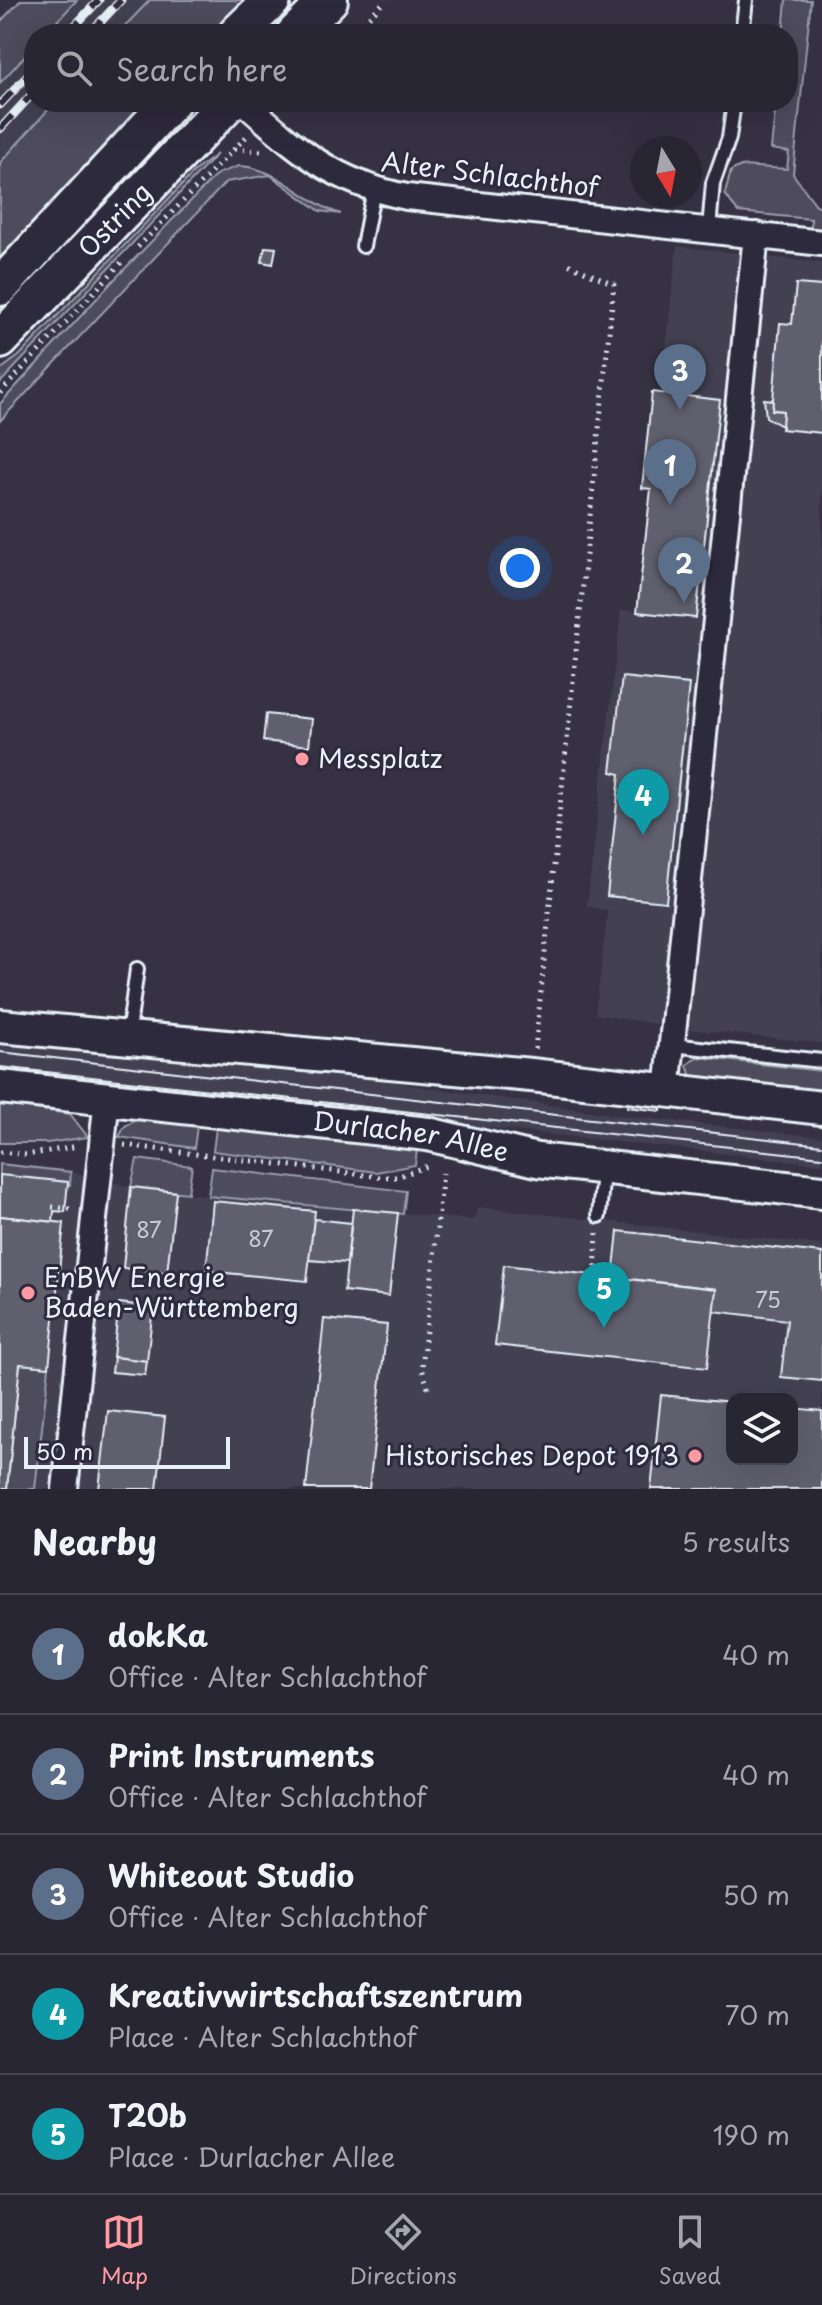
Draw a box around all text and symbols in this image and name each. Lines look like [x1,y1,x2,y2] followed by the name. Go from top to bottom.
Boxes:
[24,24,798,112] search box
[52,46,96,90] icon: search
[116,46,288,91] text: Search here
[630,136,702,208] north arrow
[379,141,603,206] street label: Alter Schlachthof
[68,173,160,266] street label: Ostring
[654,344,706,410] pin: 3
[644,439,696,505] pin: 1
[658,537,710,603] pin: 2
[500,548,540,588] your location
[318,738,442,777] place label: Messplatz
[293,750,311,768] marker: Messplatz
[617,769,669,835] pin: 4
[311,1101,513,1171] street label: Durlacher Allee
[136,1212,162,1245] house number: 87
[248,1221,274,1254] house number: 87
[44,1257,299,1326] place label: EnBW Energie Baden-Württemberg
[578,1262,630,1328] pin: 5
[755,1282,781,1315] house number: 75
[19,1284,37,1302] marker: EnBW Energie Baden-Württemberg
[726,1393,798,1465] map controls
[726,1393,798,1465] button: layers
[24,1433,230,1469] scale bar
[36,1434,93,1467] text: 50 m
[385,1435,679,1474] place label: Historisches Depot 1913
[686,1447,704,1465] marker: Historisches Depot 1913
[32,1515,157,1567] text: Nearby
[682,1522,790,1561] text: 5 results
[108,1612,208,1657] text: dokKa
[52,1635,64,1674] text: 1
[722,1635,790,1674] text: 40 m
[108,1657,427,1696] text: Office · Alter Schlachthof
[108,1732,374,1777] text: Print Instruments
[49,1755,67,1794] text: 2
[722,1755,790,1794] text: 40 m
[108,1777,427,1816] text: Office · Alter Schlachthof
[108,1852,354,1897] text: Whiteout Studio
[49,1875,67,1914] text: 3
[723,1875,790,1914] text: 50 m
[108,1897,427,1936] text: Office · Alter Schlachthof
[108,1972,523,2017] text: Kreativwirtschaftszentrum
[49,1995,67,2034] text: 4
[725,1995,790,2034] text: 70 m
[108,2017,417,2056] text: Place · Alter Schlachthof
[108,2092,187,2137] text: T20b
[50,2115,66,2154] text: 5
[713,2115,790,2154] text: 190 m
[108,2137,395,2176] text: Place · Durlacher Allee
[101,2210,148,2291] tab: Map
[350,2210,457,2291] tab: Directions
[659,2210,721,2291] tab: Saved

